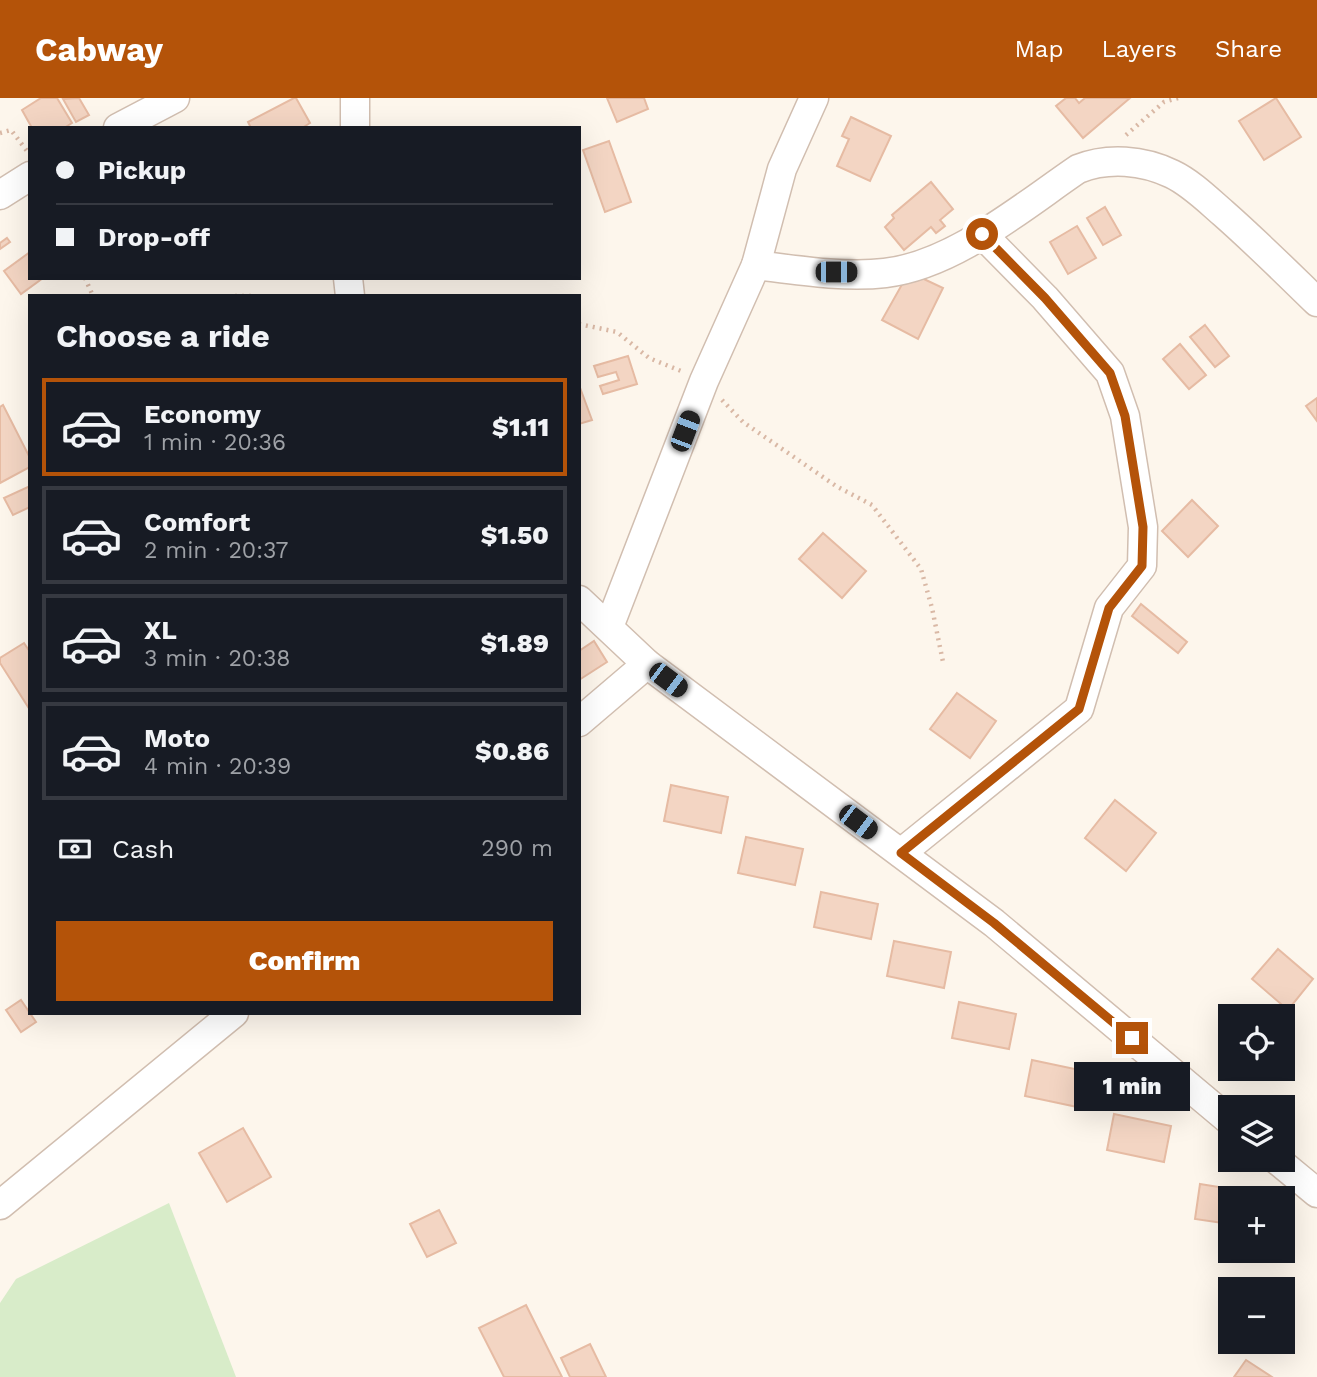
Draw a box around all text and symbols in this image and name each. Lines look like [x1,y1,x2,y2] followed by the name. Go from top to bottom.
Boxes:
[35,30,163,69] text: Cabway
[1015,35,1063,63] text: Map
[1101,35,1177,63] text: Layers
[1215,35,1282,63] text: Share
[98,155,186,185] text: Pickup
[966,218,998,250] route start
[98,222,210,252] text: Drop-off
[816,262,858,283] car
[56,317,270,355] text: Choose a ride
[60,396,123,459] icon: car
[144,399,261,429] text: Economy
[668,408,703,454] car
[492,412,549,442] text: $1.11
[144,429,286,456] text: 1 min · 20:36
[60,504,123,567] icon: car
[144,507,250,537] text: Comfort
[481,520,549,550] text: $1.50
[144,537,288,564] text: 2 min · 20:37
[60,612,123,675] icon: car
[144,615,177,645] text: XL
[480,628,549,658] text: $1.89
[144,645,291,672] text: 3 min · 20:38
[645,659,692,701] car
[60,720,123,783] icon: car
[144,723,210,753] text: Moto
[475,736,549,766] text: $0.86
[144,753,291,780] text: 4 min · 20:39
[835,801,882,843] car
[56,830,94,868] icon: cash
[112,834,174,864] text: Cash
[481,835,553,862] text: 290 m
[56,921,553,1001] button: Confirm
[1218,1004,1295,1354] map controls
[1218,1004,1295,1081] button: locate
[1116,1022,1148,1054] route end
[1074,1062,1190,1112] callout: 1 min
[1102,1073,1162,1100] text: 1 min
[1218,1095,1295,1172] button: layers
[1218,1186,1295,1263] button: +
[1218,1277,1295,1354] button: −

